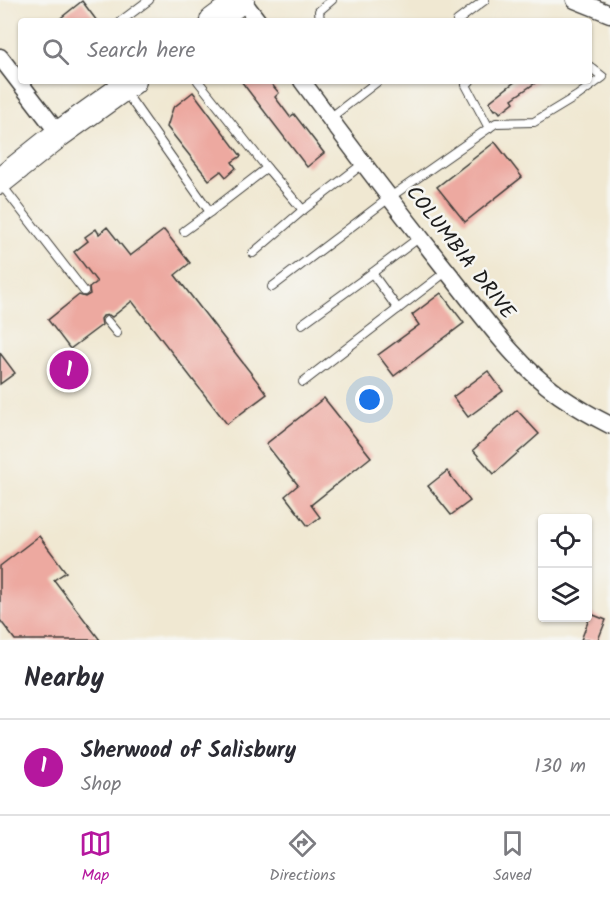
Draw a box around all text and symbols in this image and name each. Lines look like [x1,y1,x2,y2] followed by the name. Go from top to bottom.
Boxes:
[18,18,592,84] search box
[87,34,195,69] text: Search here
[39,35,72,68] icon: search
[397,179,523,328] street label: COLUMBIA DRIVE
[50,348,88,392] pin: 1
[355,385,384,414] your location
[538,514,592,622] map controls
[538,514,592,568] button: locate
[538,568,592,622] button: layers
[24,658,104,700] text: Nearby
[81,734,296,769] text: Sherwood of Salisbury
[40,751,47,783] text: 1
[534,751,586,783] text: 130 m
[81,769,121,801] text: Shop
[79,827,112,888] tab: Map
[269,827,336,888] tab: Directions
[493,827,531,888] tab: Saved

